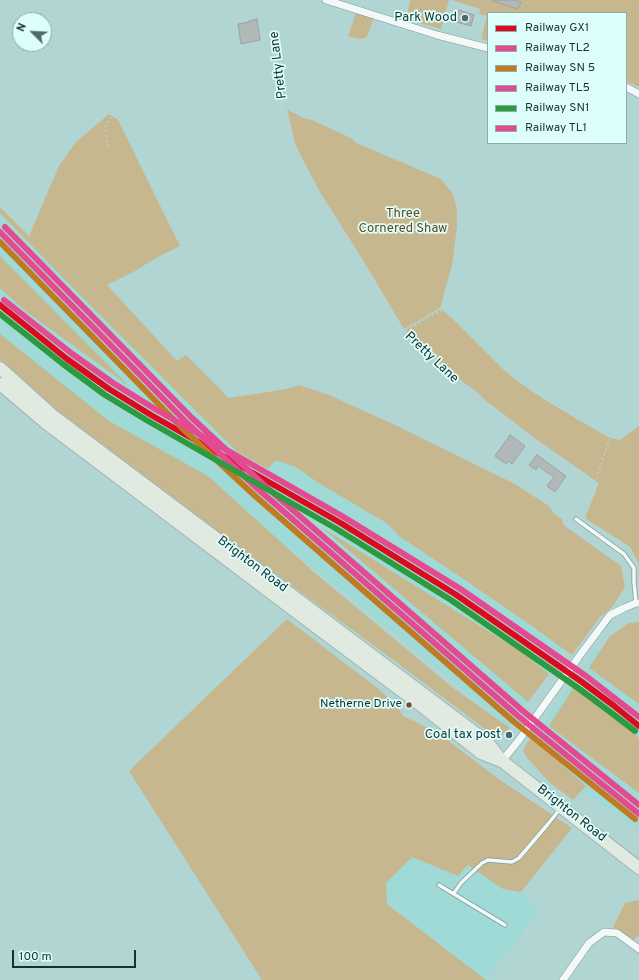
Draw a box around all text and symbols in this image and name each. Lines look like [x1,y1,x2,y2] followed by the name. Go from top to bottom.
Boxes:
[394,10,457,26] place label: Park Wood
[12,12,52,52] north arrow
[487,12,627,144] legend
[460,13,470,23] marker: Park Wood
[525,20,589,36] text: Railway GX1
[14,21,30,34] text: N
[267,30,291,100] street label: Pretty Lane
[525,40,590,56] text: Railway TL2
[525,60,595,76] text: Railway SN 5
[525,80,590,96] text: Railway TL5
[525,100,589,116] text: Railway SN1
[525,120,587,136] text: Railway TL1
[359,206,447,237] park label: Three Cornered Shaw
[401,329,461,387] street label: Pretty Lane
[214,534,290,596] street label: Brighton Road
[320,698,402,712] place label: Netherne Drive
[404,700,414,710] marker: Netherne Drive
[425,727,501,743] place label: Coal tax post
[504,730,514,740] marker: Coal tax post
[533,782,609,846] street label: Brighton Road
[14,942,138,968] scale bar
[19,949,52,965] text: 100 m

